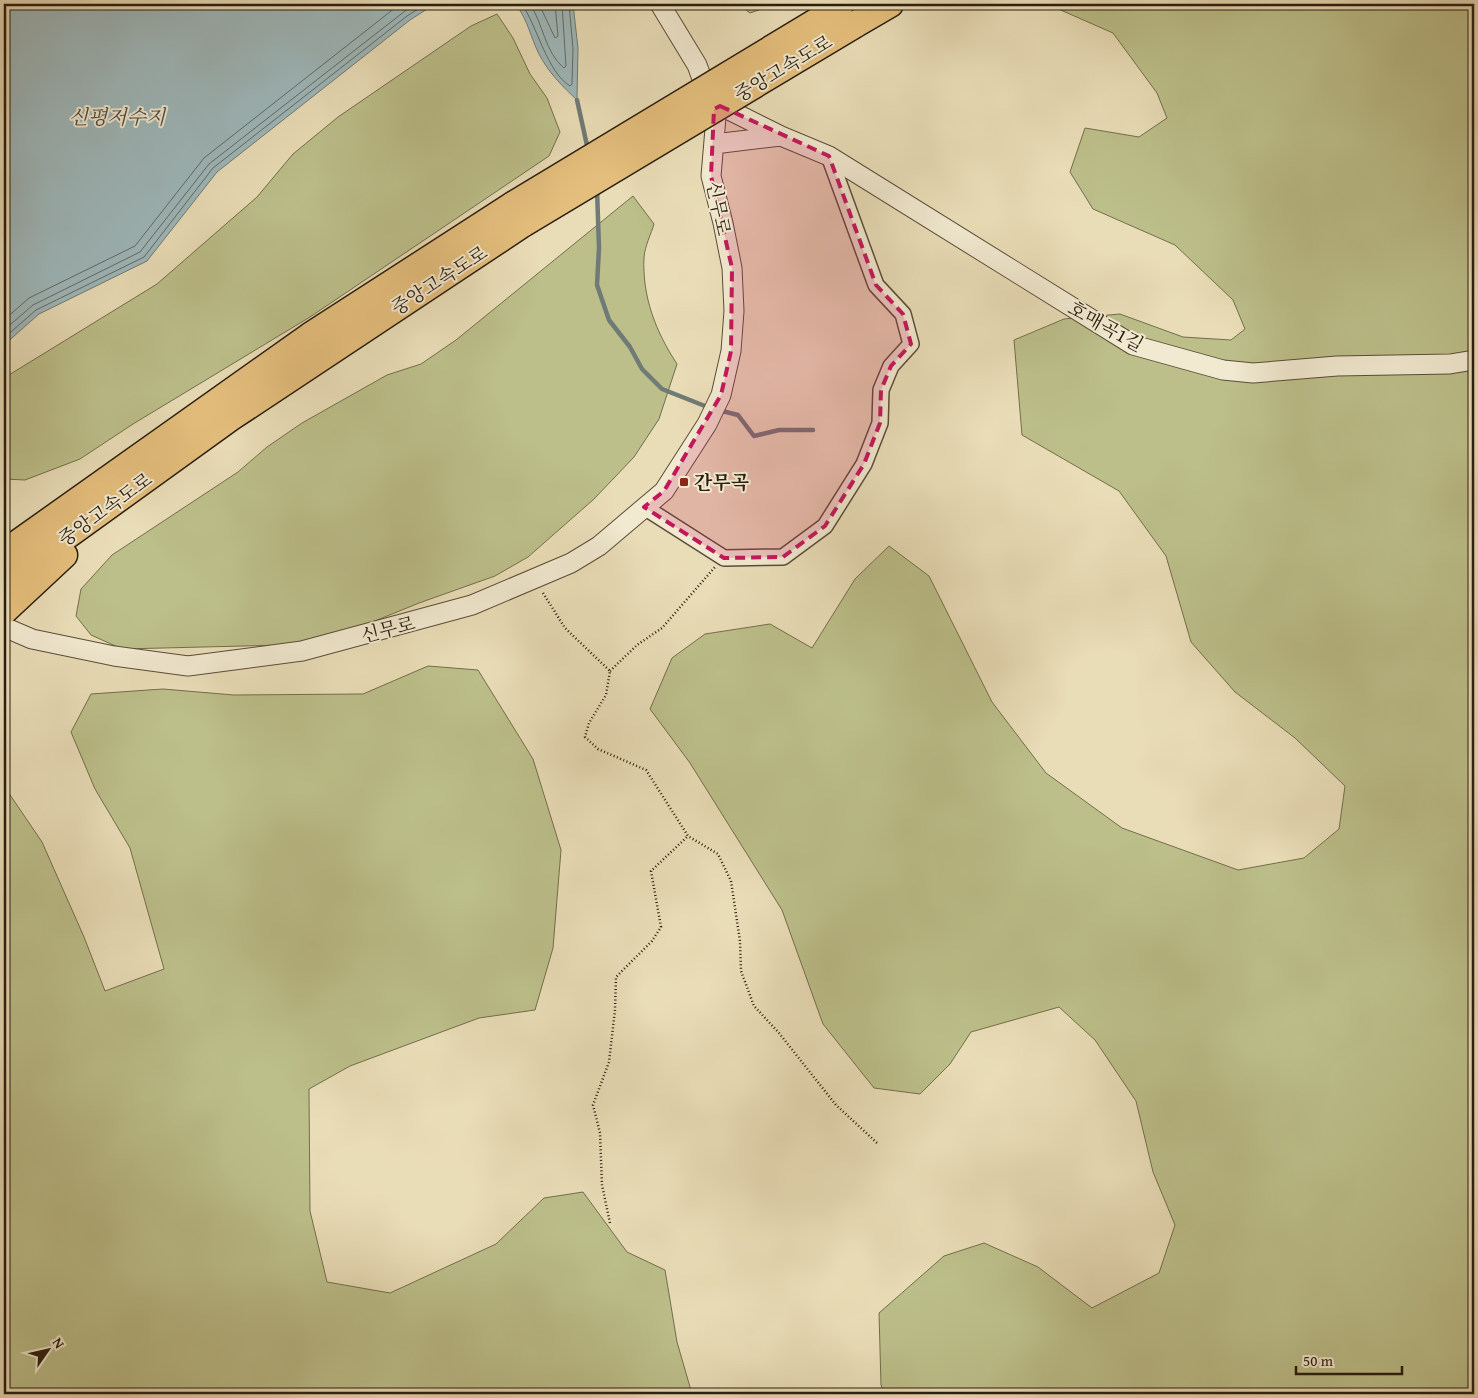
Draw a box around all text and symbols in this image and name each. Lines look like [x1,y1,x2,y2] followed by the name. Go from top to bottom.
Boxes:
[729,28,837,108] street label: 중앙고속도로
[69,102,167,131] water label: 신평저수지
[700,178,738,238] street label: 신무로
[385,238,493,322] street label: 중앙고속도로
[1063,294,1149,358] street label: 호매곡1길
[52,465,158,553] street label: 중앙고속도로
[694,468,750,496] place label: 간무곡
[678,476,690,488] marker: 간무곡
[358,609,418,649] street label: 신무로
[22,1326,72,1376] north arrow
[48,1333,70,1353] text: N
[1296,1343,1402,1375] scale bar
[1303,1350,1334,1371] text: 50 m

